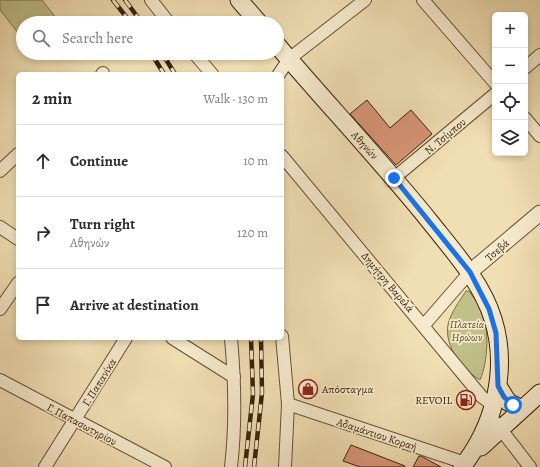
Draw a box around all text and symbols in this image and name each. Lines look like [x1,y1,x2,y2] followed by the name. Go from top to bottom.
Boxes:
[492,12,528,156] map controls
[492,12,528,48] button: +
[16,16,284,60] search box
[30,27,52,49] icon: search
[62,28,133,48] text: Search here
[492,48,528,84] button: −
[492,84,528,120] button: locate
[32,87,72,110] text: 2 min
[203,90,268,107] text: Walk · 130 m
[421,115,469,158] street label: N. Τσίμπου
[492,120,528,156] button: layers
[347,127,382,163] street label: Αθηνών
[32,150,54,172] icon: ahead
[70,151,128,171] text: Continue
[243,152,268,169] text: 10 m
[385,169,403,187] route end
[70,214,135,234] text: Turn right
[32,222,54,244] icon: right
[237,224,268,241] text: 120 m
[70,234,109,251] text: Αθηνών
[482,236,513,265] street label: Τσεβά
[358,249,417,316] street label: Δημήτρη Βαρελά
[32,294,54,316] icon: arrive
[70,295,199,315] text: Arrive at destination
[450,317,485,345] park label: Πλατεία Ηρώων
[79,355,120,409] street label: Γ. Παπανίκα
[297,378,319,400] shop icon: Απόσταγμα
[321,382,373,397] place label: Απόσταγμα
[455,389,477,411] fuel station icon: REVOIL
[415,393,452,408] place label: REVOIL
[504,396,522,414] route start
[44,400,119,449] street label: Γ. Παπασωτηρίου
[334,414,419,454] street label: Αδαμάντιου Κοραή

